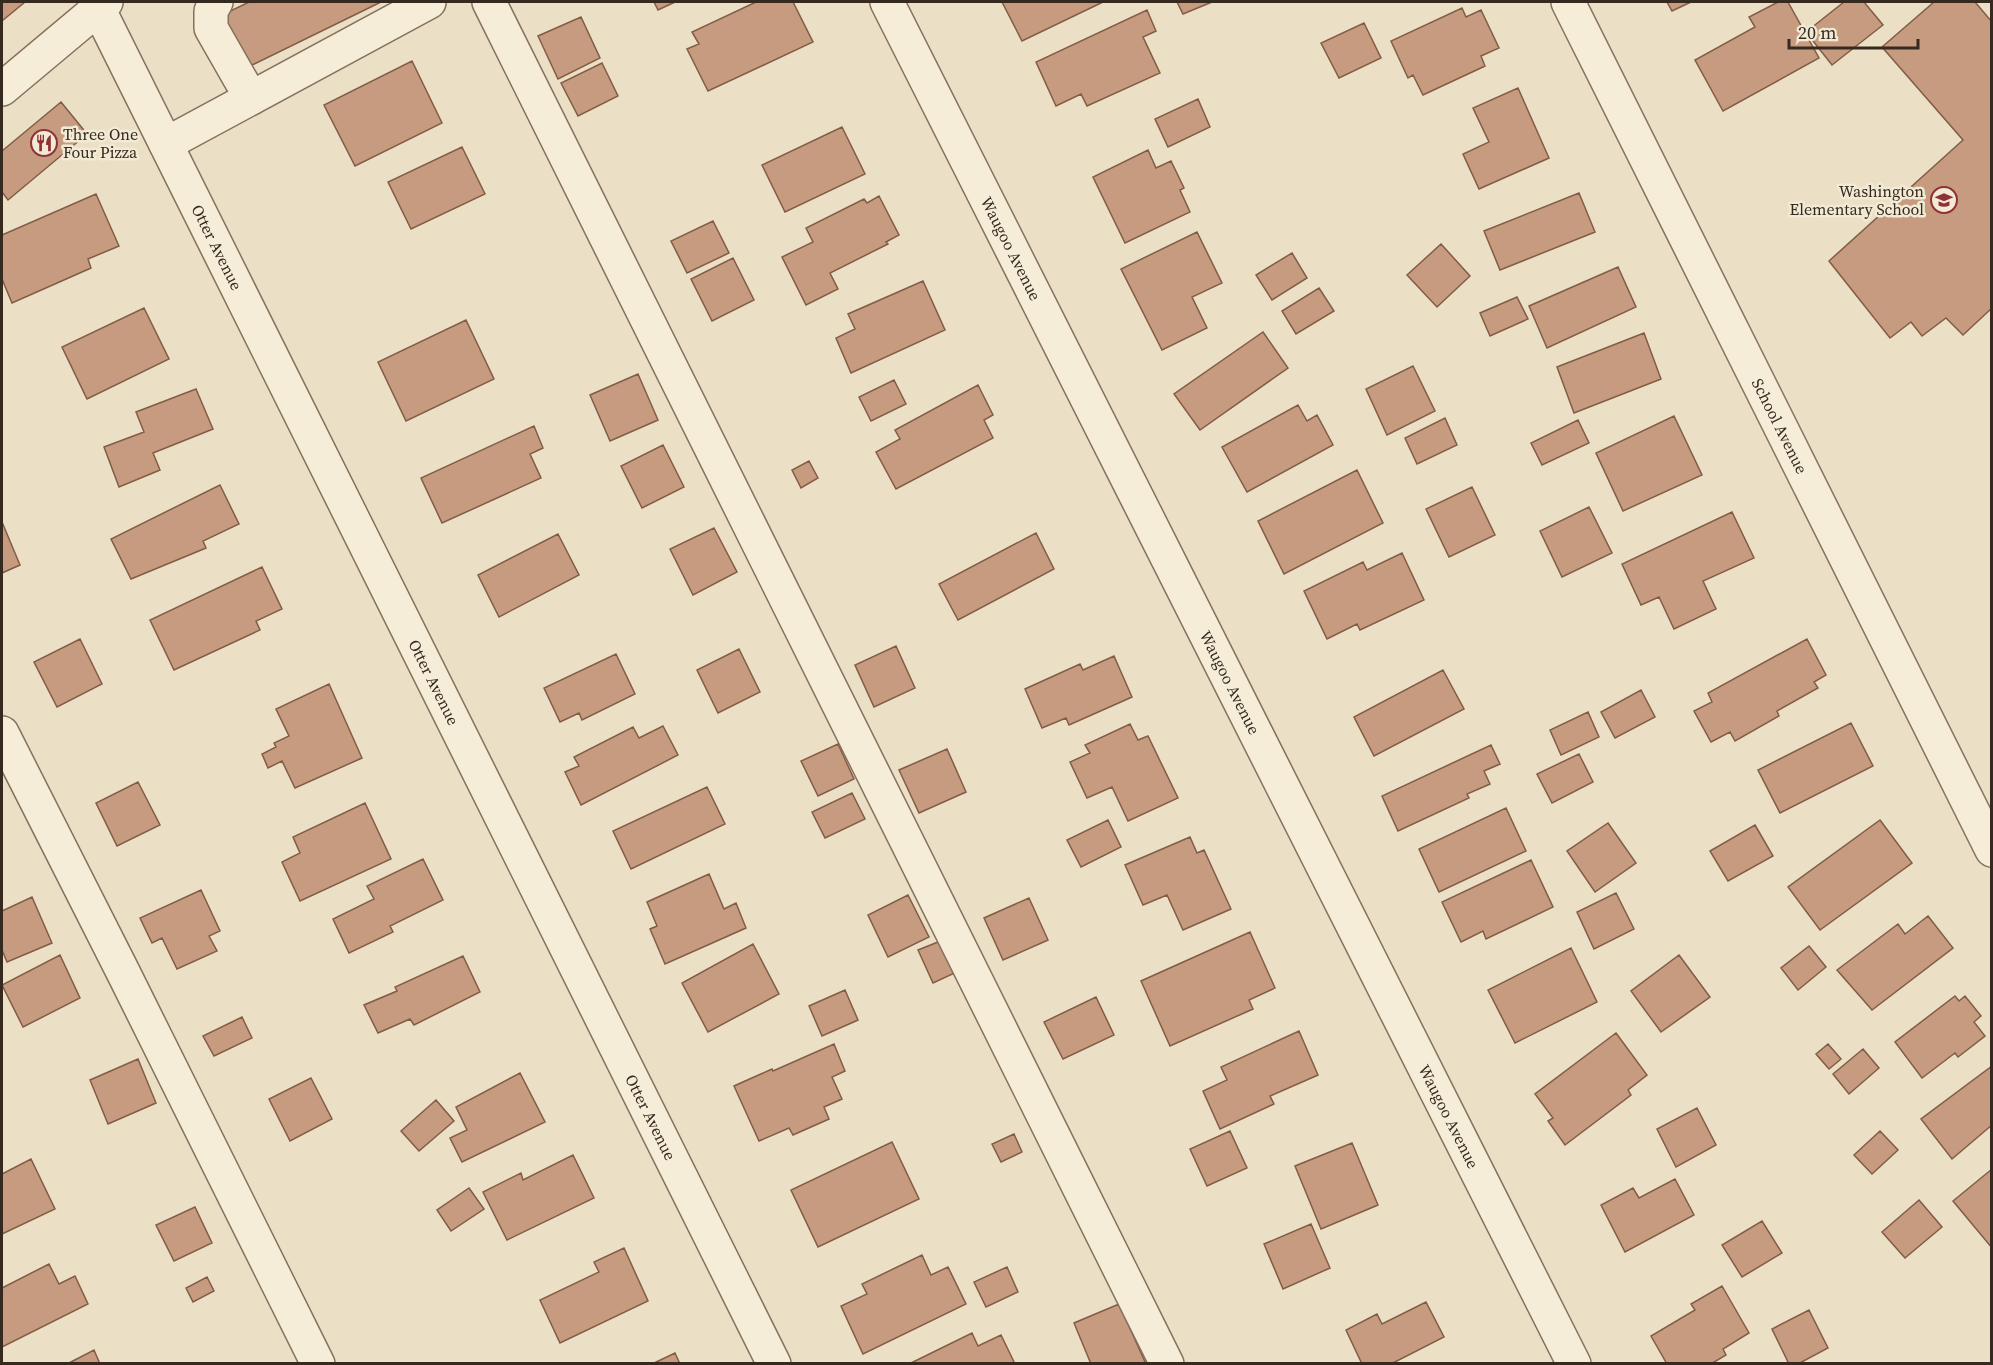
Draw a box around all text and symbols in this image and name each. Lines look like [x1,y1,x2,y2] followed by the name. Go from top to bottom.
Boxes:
[1789,12,1918,50] scale bar
[1798,20,1836,45] text: 20 m
[63,123,138,163] place label: Three One Four Pizza
[29,128,59,158] restaurant icon: Three One Four Pizza
[1790,180,1924,220] place label: Washington Elementary School
[1929,185,1959,215] school or university icon: Washington Elementary School
[976,193,1047,304] street label: Waugoo Avenue
[187,201,248,294] street label: Otter Avenue
[1747,375,1813,477] street label: School Avenue
[1195,627,1266,738] street label: Waugoo Avenue
[403,636,465,729] street label: Otter Avenue
[1414,1061,1484,1172] street label: Waugoo Avenue
[620,1071,682,1164] street label: Otter Avenue

